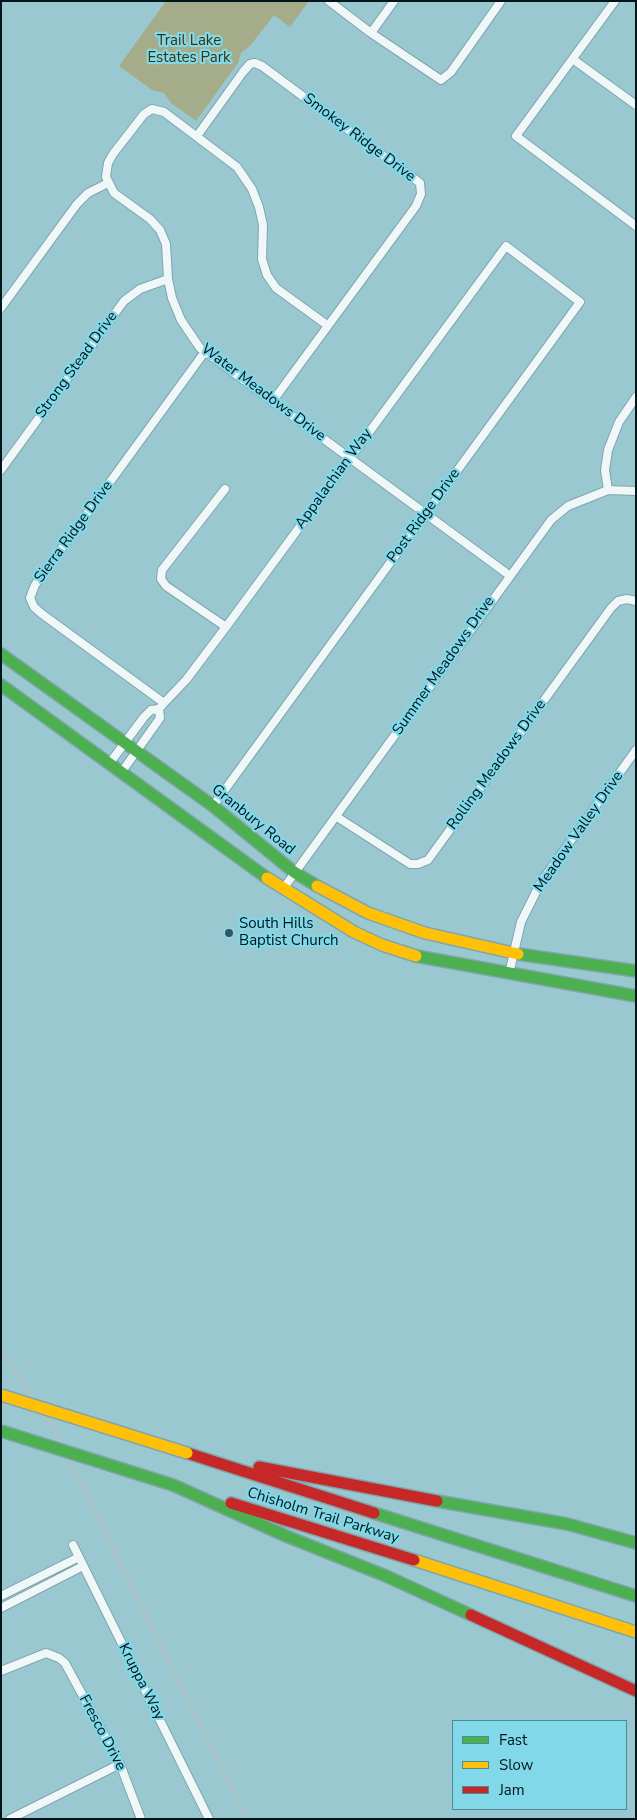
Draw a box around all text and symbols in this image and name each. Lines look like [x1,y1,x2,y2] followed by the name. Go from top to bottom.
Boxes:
[147,32,231,67] park label: Trail Lake Estates Park
[299,90,419,186] street label: Smokey Ridge Drive
[32,308,122,422] street label: Strong Stead Drive
[197,340,329,446] street label: Water Meadows Drive
[292,425,376,533] street label: Appalachian Way
[384,465,464,567] street label: Post Ridge Drive
[31,478,117,586] street label: Sierra Ridge Drive
[389,593,499,739] street label: Summer Meadows Drive
[444,696,550,834] street label: Rolling Meadows Drive
[530,768,628,896] street label: Meadow Valley Drive
[208,781,298,859] street label: Granbury Road
[239,915,339,950] place label: South Hills Baptist Church
[223,927,235,939] marker: South Hills Baptist Church
[245,1484,401,1548] street label: Chisholm Trail Parkway
[114,1641,168,1723] street label: Kruppa Way
[75,1692,129,1774] street label: Fresco Drive
[452,1720,627,1810] legend
[499,1730,527,1750] text: Fast
[499,1755,533,1775] text: Slow
[499,1780,525,1800] text: Jam

